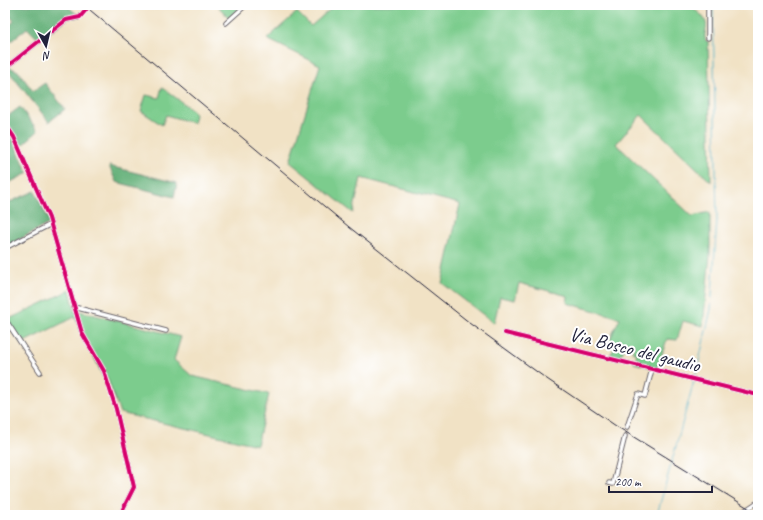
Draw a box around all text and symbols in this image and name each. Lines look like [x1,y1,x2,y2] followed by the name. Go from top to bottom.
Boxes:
[26,26,66,66] north arrow
[41,48,52,64] text: N
[567,321,704,378] street label: Via Bosco del gaudio
[609,468,712,494] scale bar
[615,474,642,490] text: 200 m

